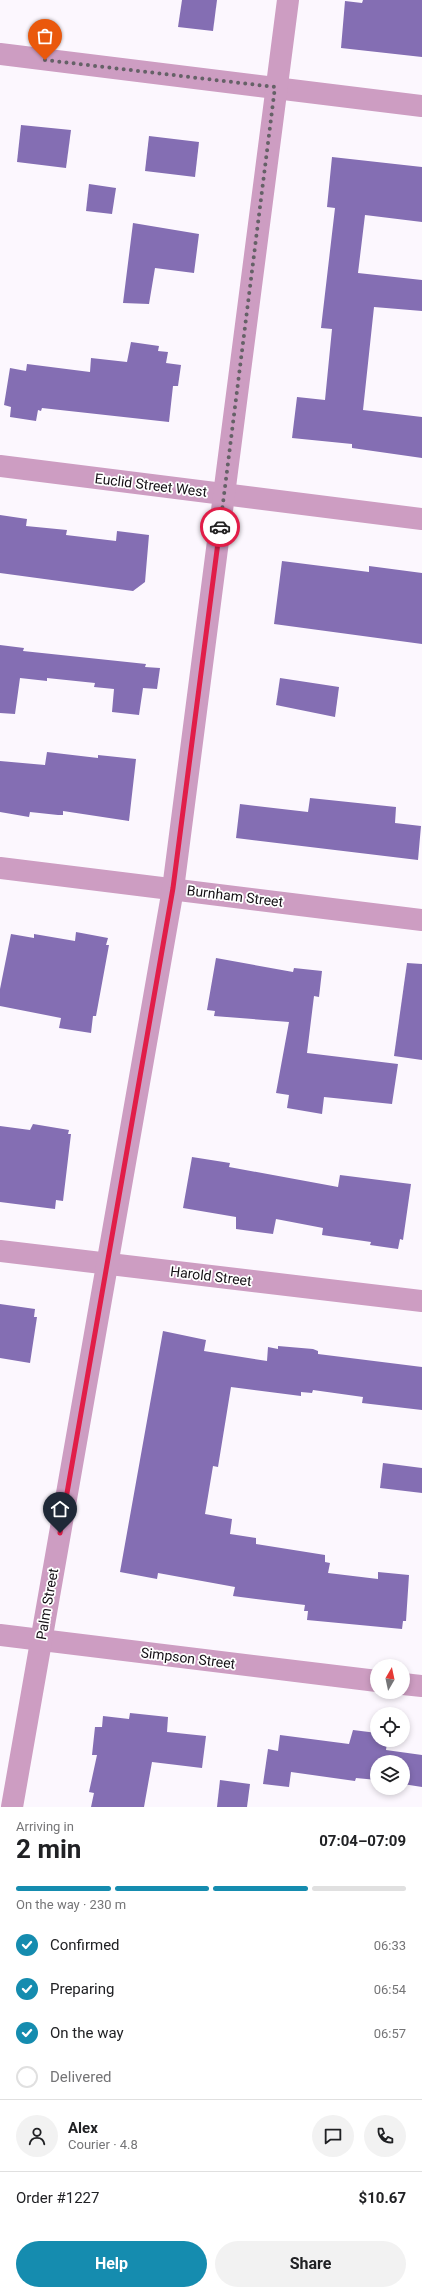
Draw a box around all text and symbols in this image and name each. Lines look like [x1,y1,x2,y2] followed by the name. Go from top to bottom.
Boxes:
[28,19,62,60] pin
[34,25,56,47] icon: bag
[94,470,208,500] street label: Euclid Street West
[200,507,240,547] courier
[209,516,231,538] icon: car
[186,882,284,910] street label: Burnham Street
[169,1263,253,1289] street label: Harold Street
[43,1492,77,1533] pin
[49,1498,71,1520] icon: home
[33,1567,61,1641] street label: Palm Street
[140,1644,237,1672] street label: Simpson Street
[370,1659,410,1699] north arrow
[370,1659,410,1795] map controls
[370,1707,410,1747] button: locate
[370,1755,410,1795] button: layers
[16,1819,74,1834] text: Arriving in
[319,1832,406,1850] text: 07:04–07:09
[16,1834,81,1864] text: 2 min
[16,1897,126,1912] text: On the way · 230 m
[16,1934,38,1956] icon: check
[50,1936,120,1954] text: Confirmed
[374,1938,406,1953] text: 06:33
[16,1978,38,2000] icon: check
[50,1980,114,1998] text: Preparing
[374,1982,406,1997] text: 06:54
[16,2022,38,2044] icon: check
[50,2024,124,2042] text: On the way
[374,2026,406,2041] text: 06:57
[50,2068,112,2086] text: Delivered
[16,2115,58,2157] button: person
[312,2115,354,2157] button: chat
[364,2115,406,2157] button: phone
[68,2119,98,2137] text: Alex
[68,2137,138,2152] text: Courier · 4.8
[16,2189,99,2207] text: Order #1227
[359,2189,406,2207] text: $10.67
[16,2241,207,2287] button: Help
[215,2241,406,2287] button: Share

